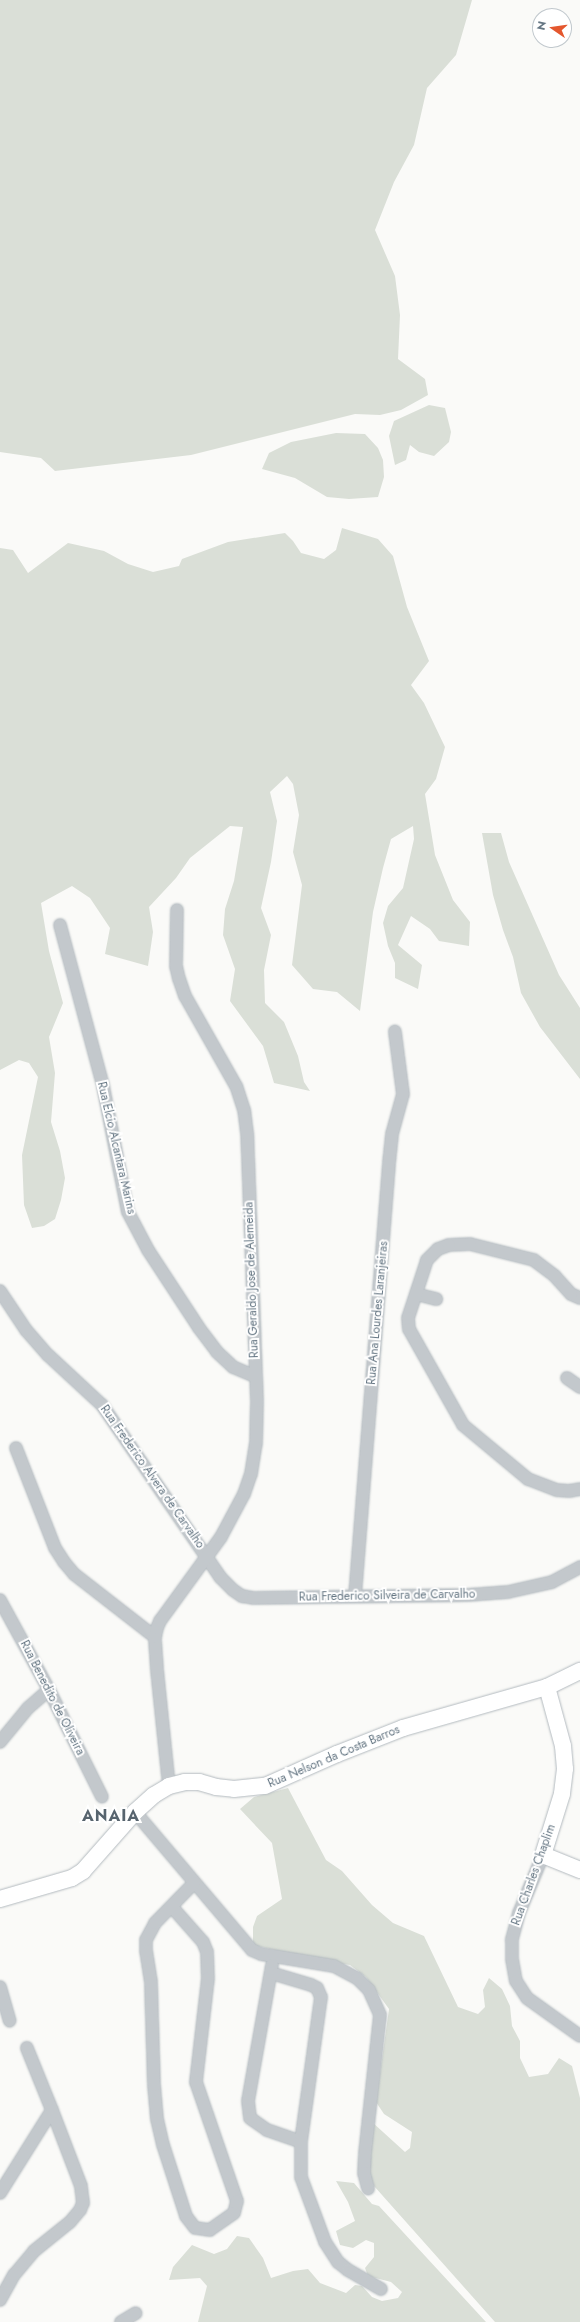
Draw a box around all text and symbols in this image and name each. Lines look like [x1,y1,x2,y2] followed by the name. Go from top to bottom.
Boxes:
[532,8,572,48] north arrow
[533,19,550,32] text: N
[94,1080,138,1216] street label: Rua Elcio Alcantara Marins
[242,1202,262,1358] street label: Rua Geraldo Jose de Alemeida
[365,1241,391,1385] street label: Rua Ana Lourdes Laranjeiras
[97,1403,207,1551] street label: Rua Frederico Alvera de Carvalho
[299,1587,475,1605] street label: Rua Frederico Silveira de Carvalho
[17,1638,87,1758] street label: Rua Benedito de Oliveira
[266,1723,402,1791] street label: Rua Nelson da Costa Barros
[82,1806,140,1826] district label: ANAIA
[509,1822,559,1928] street label: Rua Charles Chaplim

